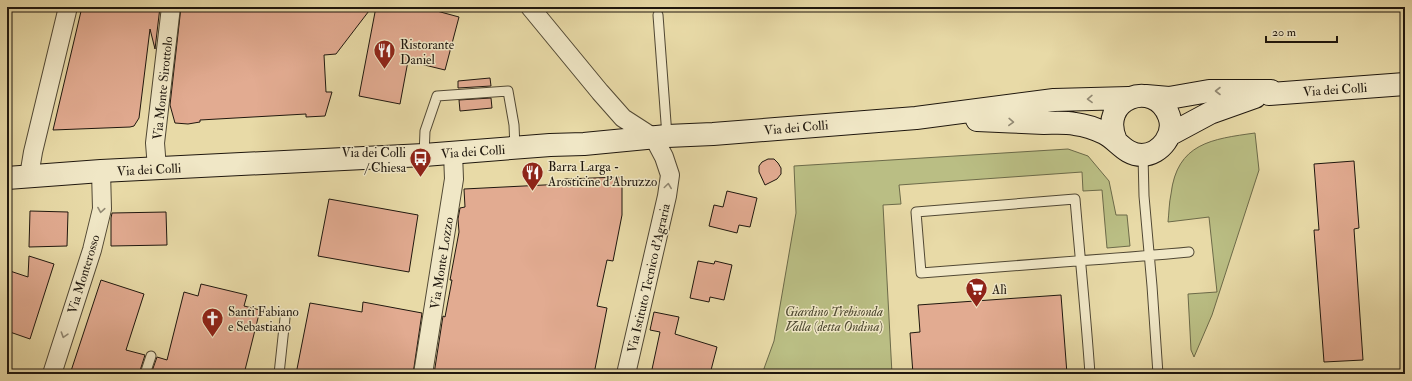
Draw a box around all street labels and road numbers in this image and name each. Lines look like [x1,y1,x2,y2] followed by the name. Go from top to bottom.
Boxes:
[150,36,176,141] street label: Via Monte Sirottolo
[1302,80,1368,100] street label: Via dei Colli
[763,117,829,139] street label: Via dei Colli
[440,142,506,162] street label: Via dei Colli
[116,160,182,180] street label: Via dei Colli
[624,201,674,354] street label: Via Istituto Tecnico d'Agraria
[427,216,457,310] street label: Via Monte Lozzo
[64,233,104,316] street label: Via Monterosso

